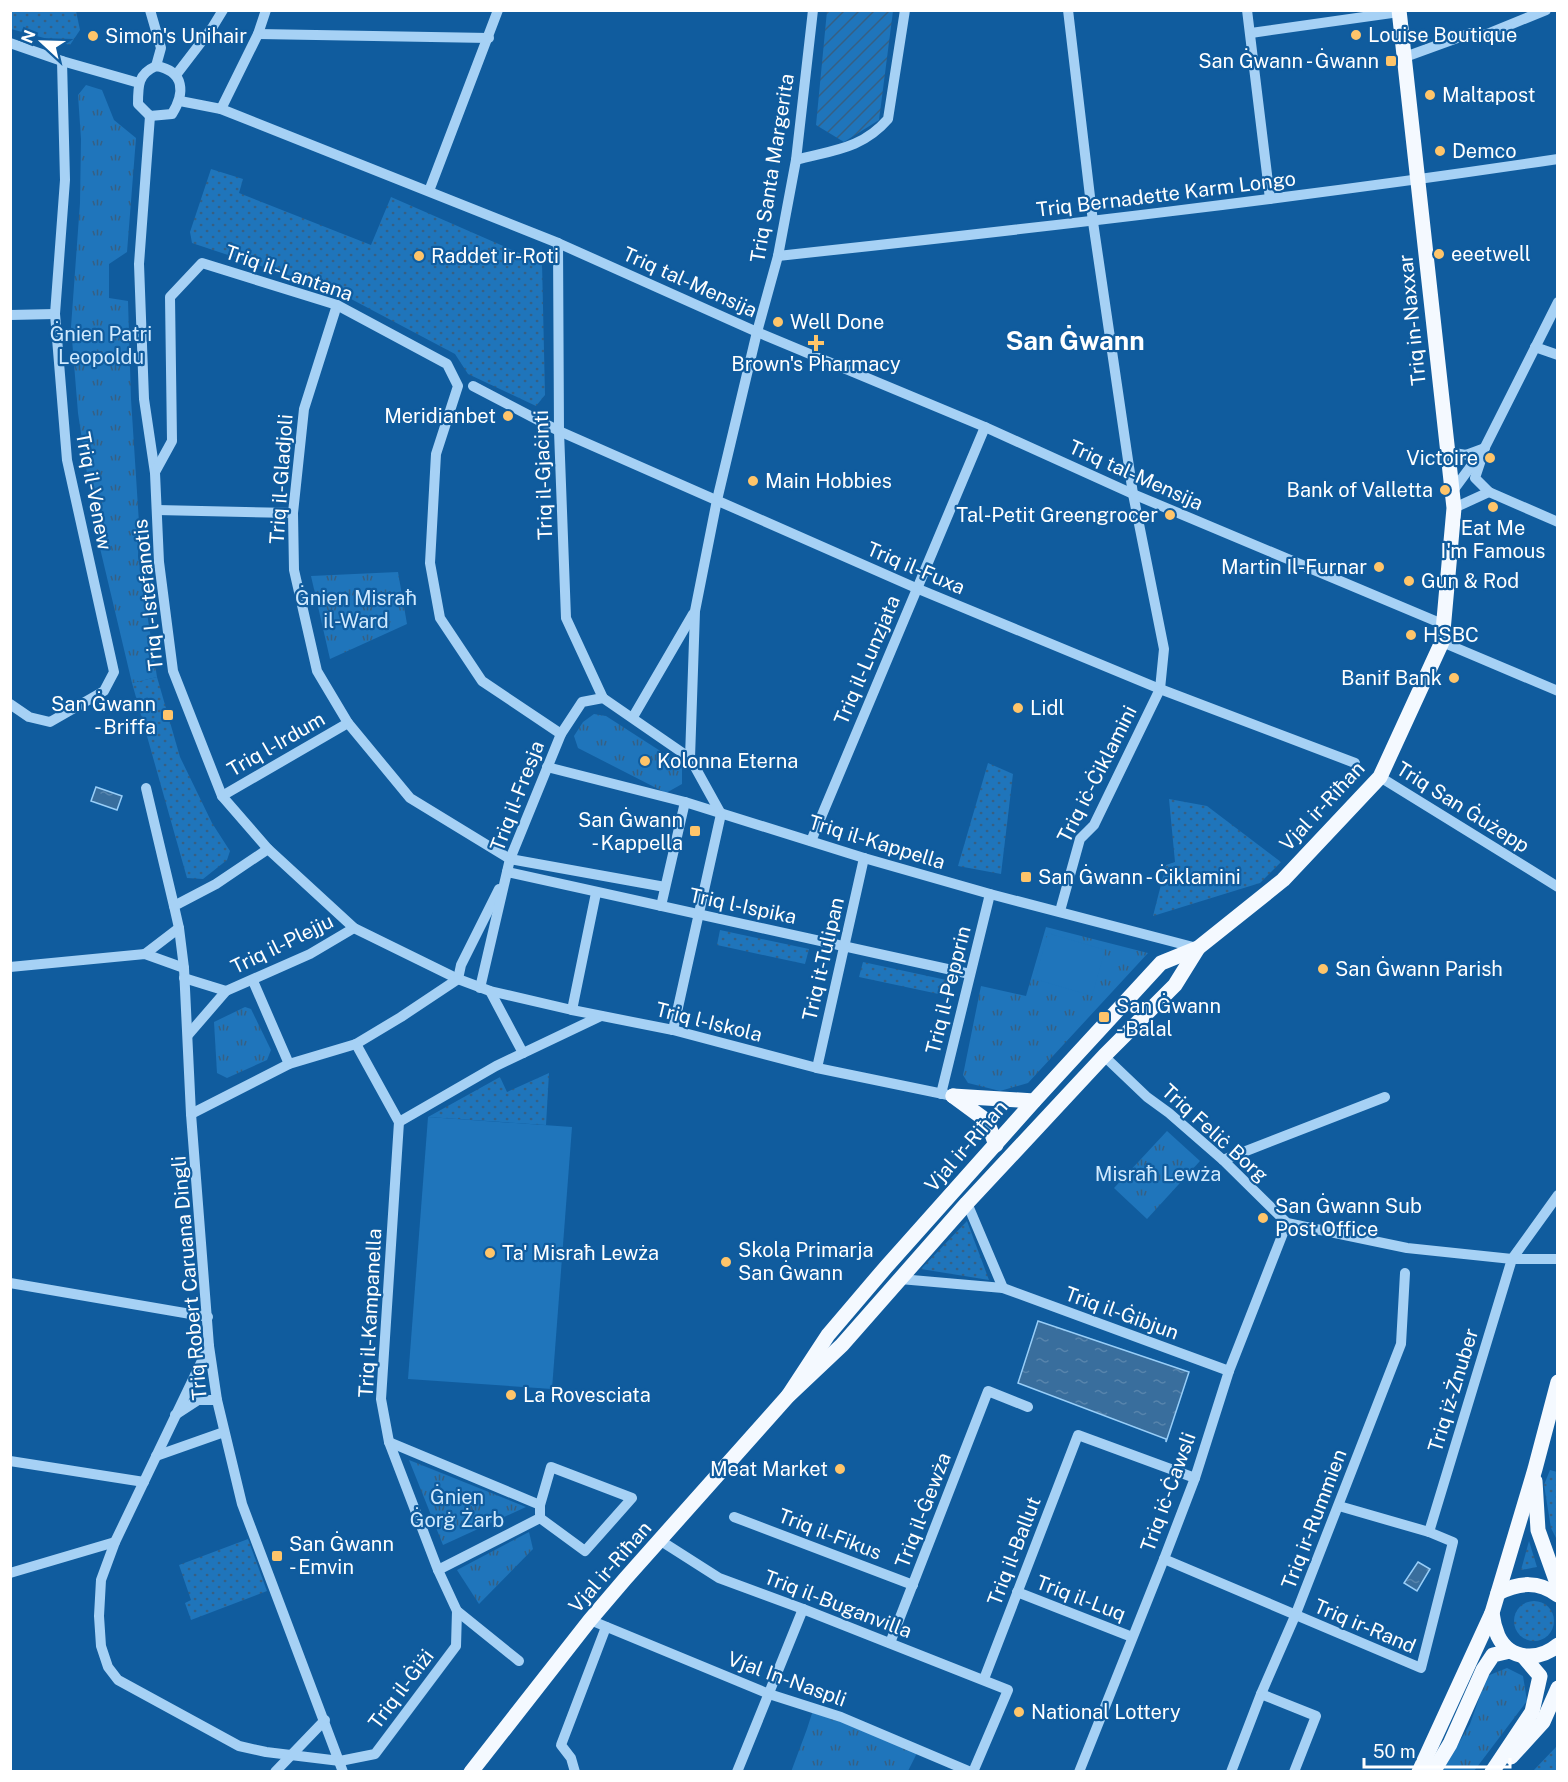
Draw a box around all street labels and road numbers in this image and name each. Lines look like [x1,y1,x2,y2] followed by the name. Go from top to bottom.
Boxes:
[745,72,799,264] street label: Triq Santa Margerita
[1035,166,1297,222] street label: Triq Bernadette Karm Longo
[222,240,356,306] street label: Triq il-Lantana
[619,242,761,322] street label: Triq tal-Mensija
[1393,253,1431,387] street label: Triq in-Naxxar
[529,410,557,540] street label: Triq il-Gjaċinti
[264,413,298,545] street label: Triq il-Gladjoli
[71,430,117,552] street label: Triq il-Venew
[1065,435,1207,515] street label: Triq tal-Mensija
[128,518,168,672] street label: Triq l-Istefanotis
[863,537,969,599] street label: Triq il-Fuxa
[829,592,905,728] street label: Triq il-Lunzjata
[1051,701,1142,846] street label: Triq iċ-Ċiklamini
[223,707,329,781] street label: Triq l-Irdum
[485,737,549,855] street label: Triq il-Fresja
[1275,756,1369,856] street label: Vjal ir-Riħan
[1392,756,1535,858] street label: Triq San Ġużepp
[806,810,948,874] street label: Triq il-Kappella
[687,883,799,929] street label: Triq l-Ispika
[797,895,849,1023] street label: Triq it-Tulipan
[227,909,337,979] street label: Triq il-Plejju
[920,923,976,1057] street label: Triq il-Pepprin
[653,997,765,1047] street label: Triq l-Iskola
[1157,1079,1273,1187] street label: Triq Feliċ Borg
[920,1095,1012,1197] street label: Vjal ir-Riħan
[166,1155,212,1401] street label: Triq Robert Caruana Dingli
[354,1228,386,1398] street label: Triq il-Kampanella
[1062,1280,1182,1345] street label: Triq il-Ġibjun
[1423,1325,1483,1455] street label: Triq iż-Żnuber
[1134,1429,1201,1555] street label: Triq iċ-Ċawsli
[1276,1446,1352,1592] street label: Triq ir-Rummien
[889,1449,956,1571] street label: Triq il-Ġewża
[982,1493,1046,1609] street label: Triq il-Ballut
[775,1503,885,1565] street label: Triq il-Fikus
[564,1516,656,1618] street label: Vjal ir-Riħan
[761,1565,915,1643] street label: Triq il-Buganvilla
[1033,1570,1129,1626] street label: Triq il-Luq
[1311,1594,1419,1658] street label: Triq ir-Rand
[363,1644,439,1733] street label: Triq il-Ġiżi
[724,1646,850,1712] street label: Vjal In-Naspli

